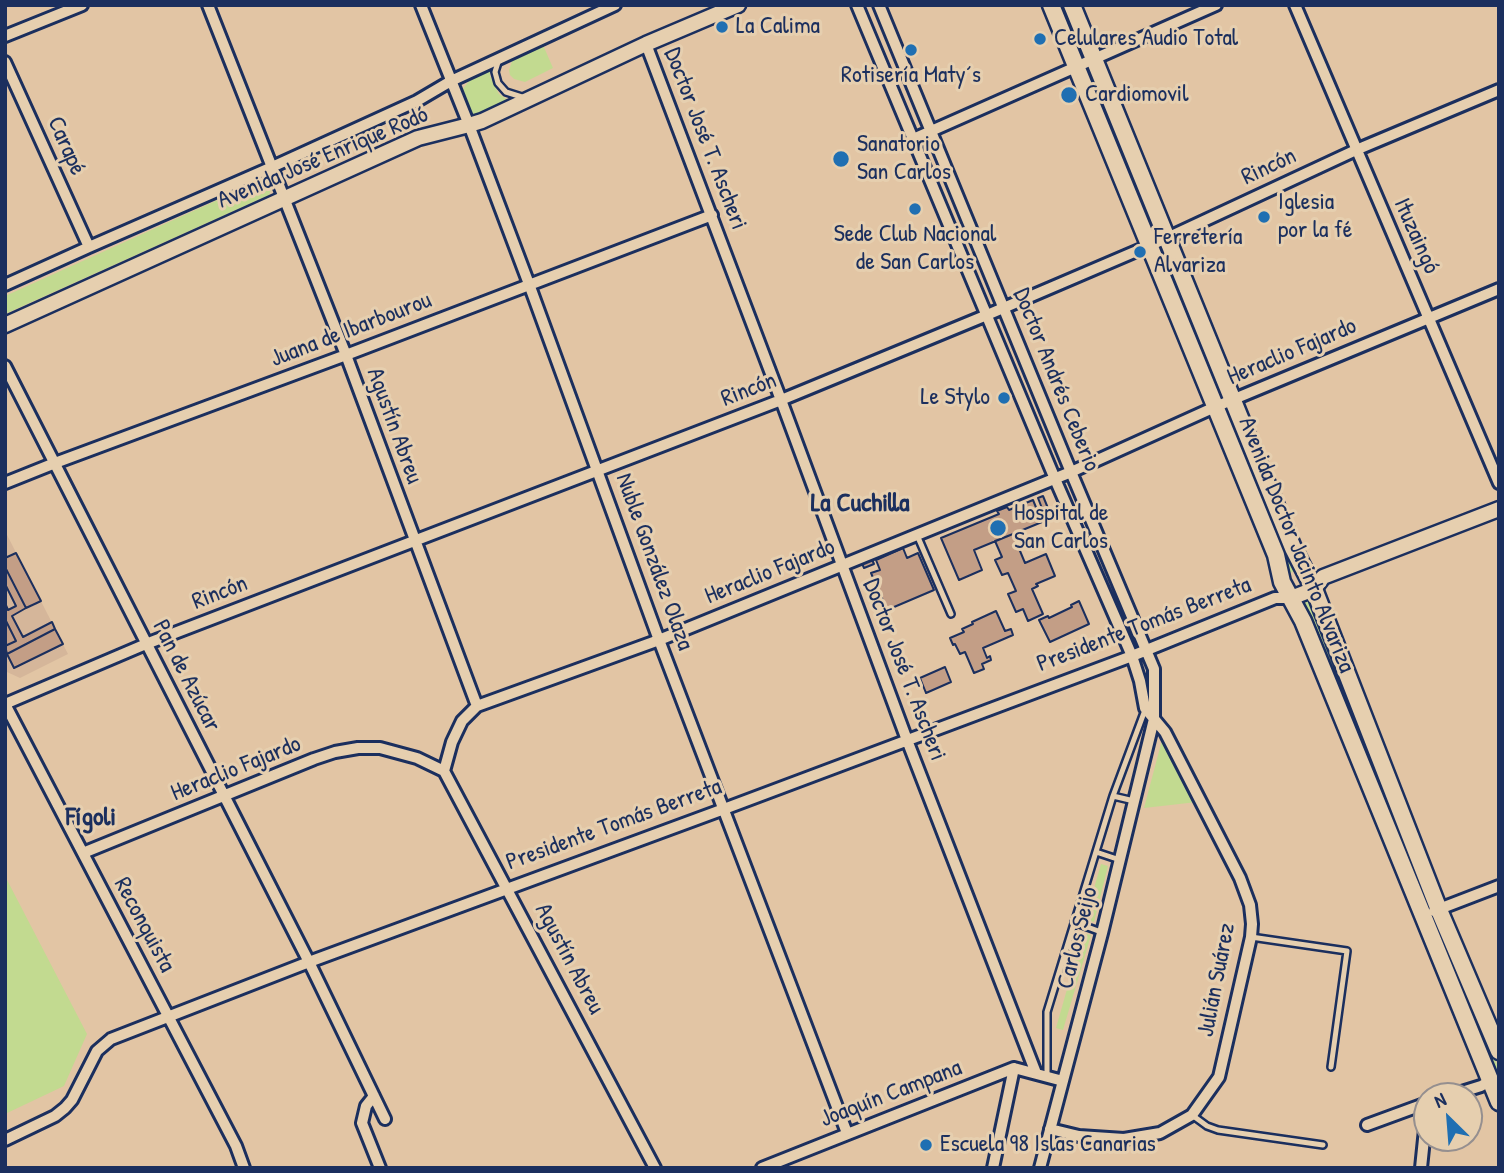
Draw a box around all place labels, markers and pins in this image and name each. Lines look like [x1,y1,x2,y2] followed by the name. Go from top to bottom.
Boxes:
[736,13,820,41] place label: La Calima
[714,19,730,35] marker: La Calima
[1054,25,1238,53] place label: Celulares Audio Total
[1032,31,1048,47] marker: Celulares Audio Total
[903,42,919,58] marker: Rotisería Maty´s
[841,62,981,90] place label: Rotisería Maty´s
[1085,81,1189,109] place label: Cardiomovil
[1059,85,1079,105] marker: Cardiomovil
[857,131,951,187] place label: Sanatorio San Carlos
[831,149,851,169] marker: Sanatorio San Carlos
[1278,189,1352,245] place label: Iglesia por la fé
[907,201,923,217] marker: Sede Club Nacional de San Carlos
[1256,209,1272,225] marker: Iglesia por la fé
[834,221,996,277] place label: Sede Club Nacional de San Carlos
[1154,224,1242,280] place label: Ferretería Alvariza
[1132,244,1148,260] marker: Ferretería Alvariza
[921,384,990,412] place label: Le Stylo
[996,390,1012,406] marker: Le Stylo
[1014,500,1108,556] place label: Hospital de San Carlos
[988,518,1008,538] marker: Hospital de San Carlos
[940,1131,1156,1159] place label: Escuela 98 Islas Canarias
[918,1137,934,1153] marker: Escuela 98 Islas Canarias

